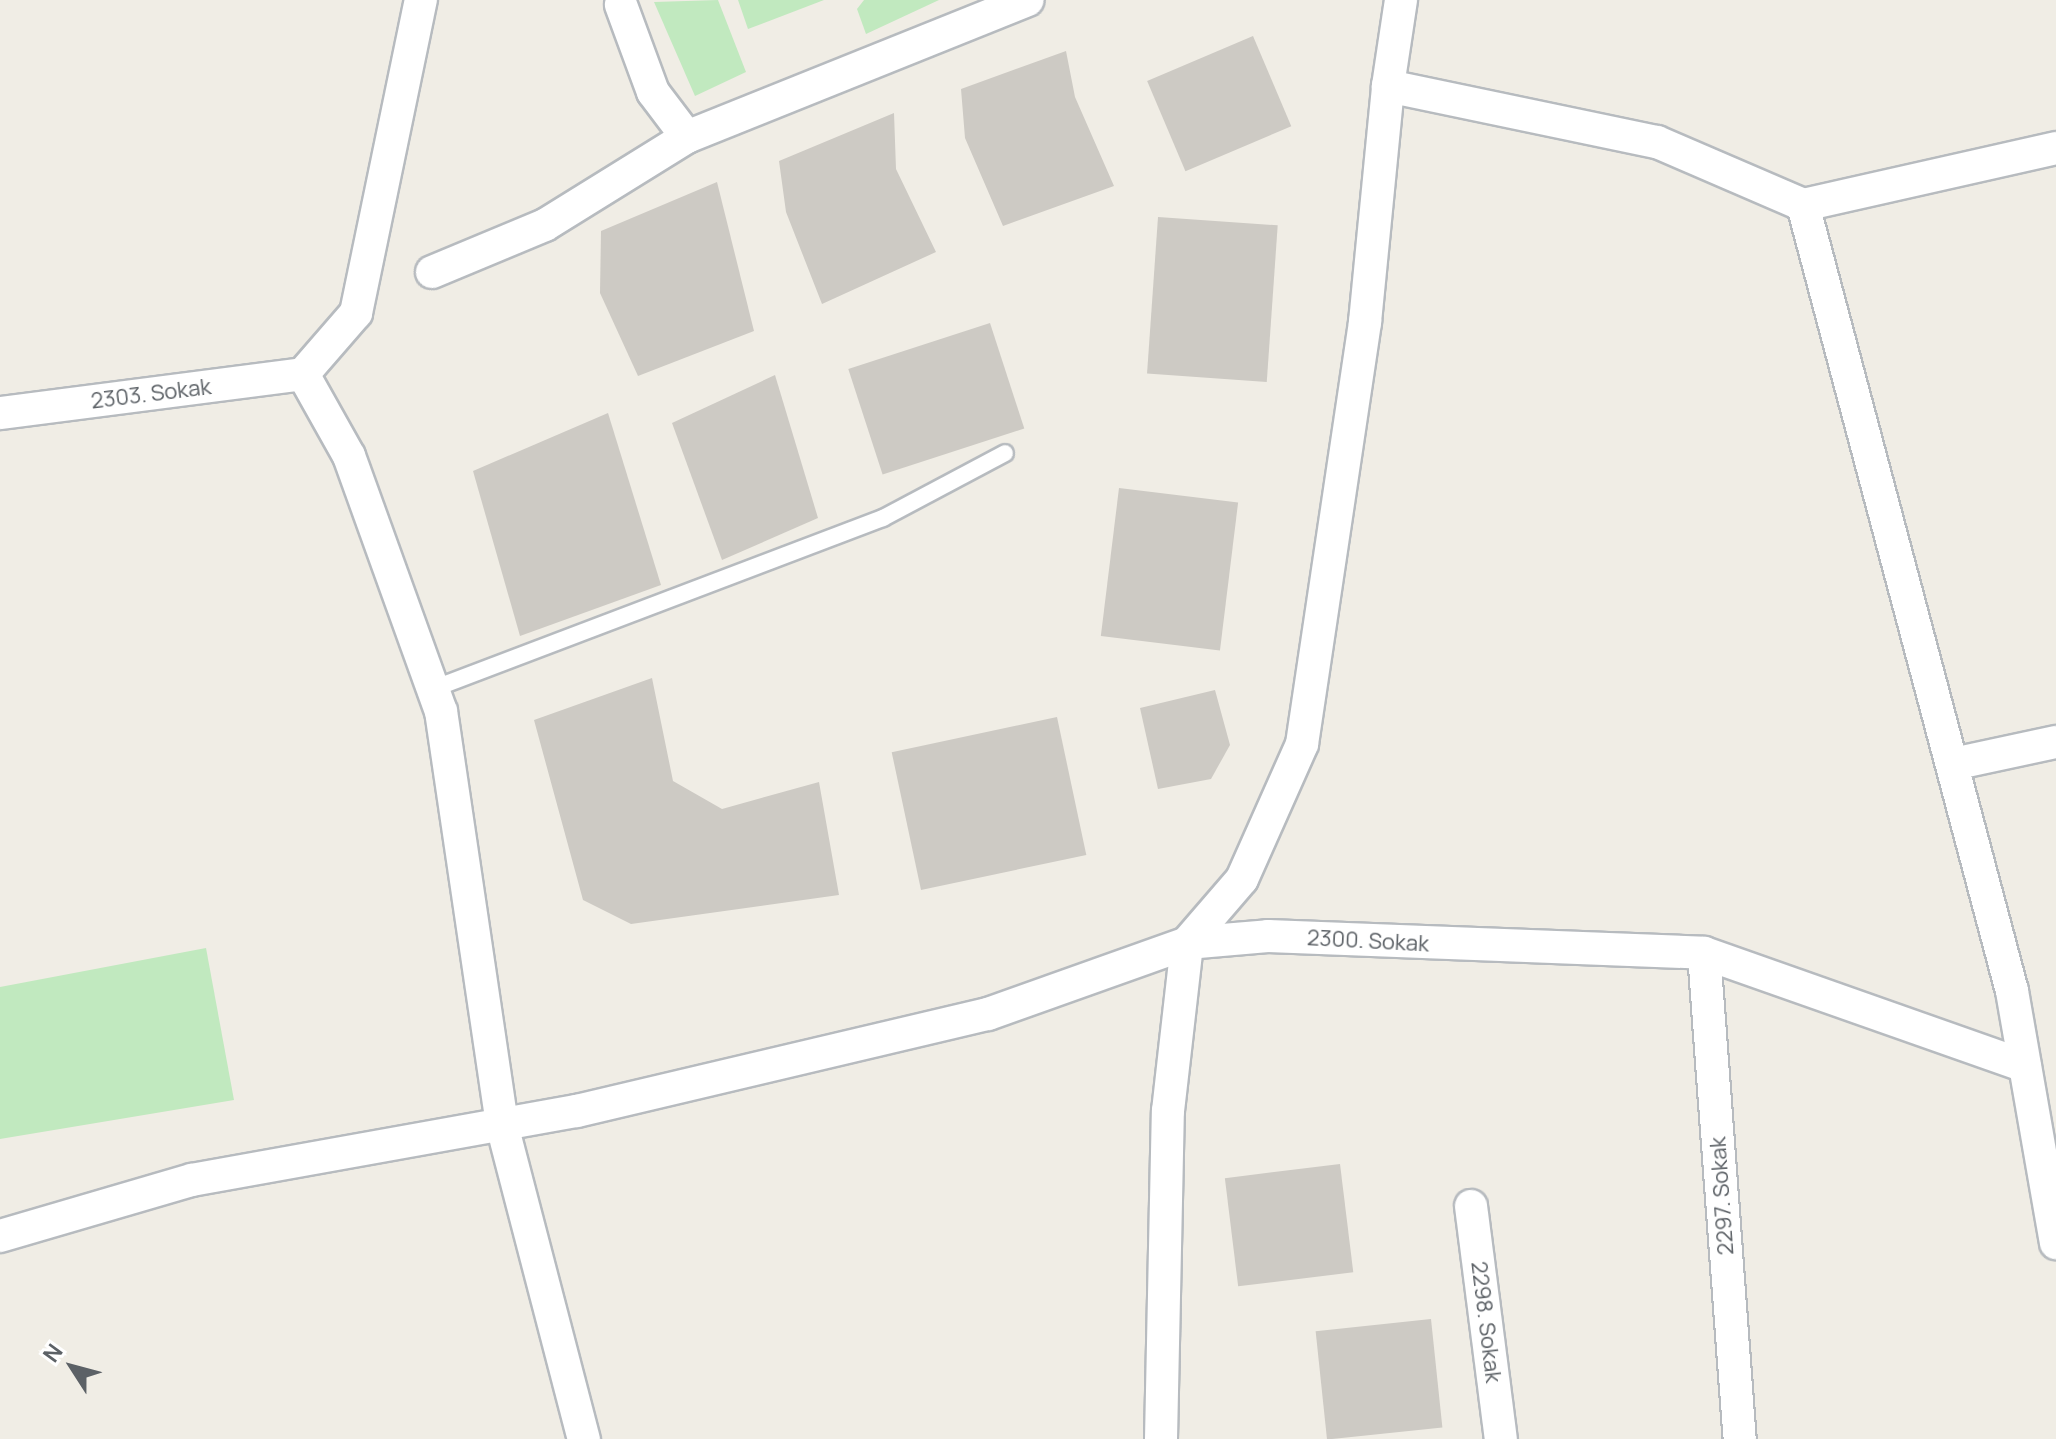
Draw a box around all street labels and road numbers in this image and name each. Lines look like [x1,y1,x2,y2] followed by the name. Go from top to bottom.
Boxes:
[89,374,213,414] street label: 2303. Sokak
[1306,925,1430,957] street label: 2300. Sokak
[1705,1136,1739,1256] street label: 2297. Sokak
[1465,1260,1507,1384] street label: 2298. Sokak

